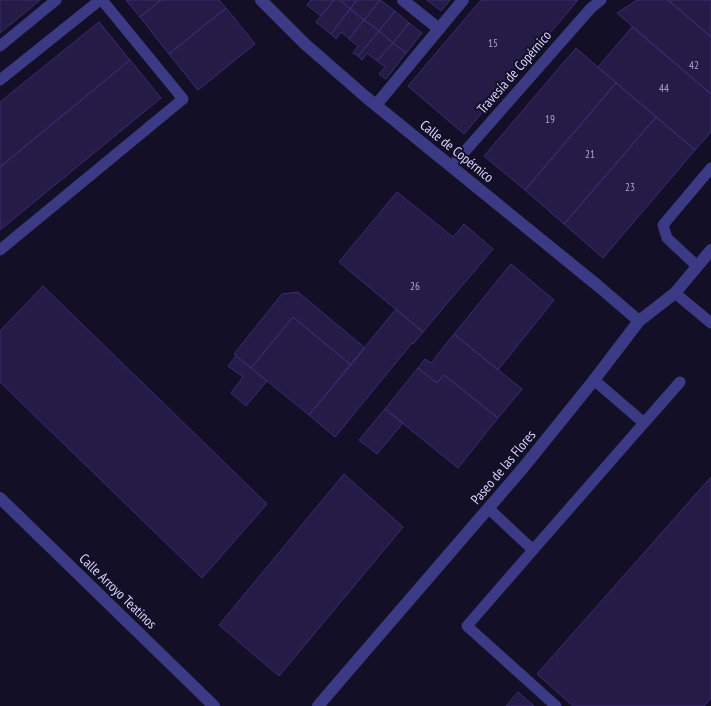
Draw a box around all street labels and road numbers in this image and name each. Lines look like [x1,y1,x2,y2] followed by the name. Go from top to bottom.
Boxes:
[473,27,555,117] street label: Travesía de Copérnico
[416,116,498,186] street label: Calle de Copérnico
[467,426,540,508] street label: Paseo de las Flores
[75,549,161,633] street label: Calle Arroyo Teatinos

